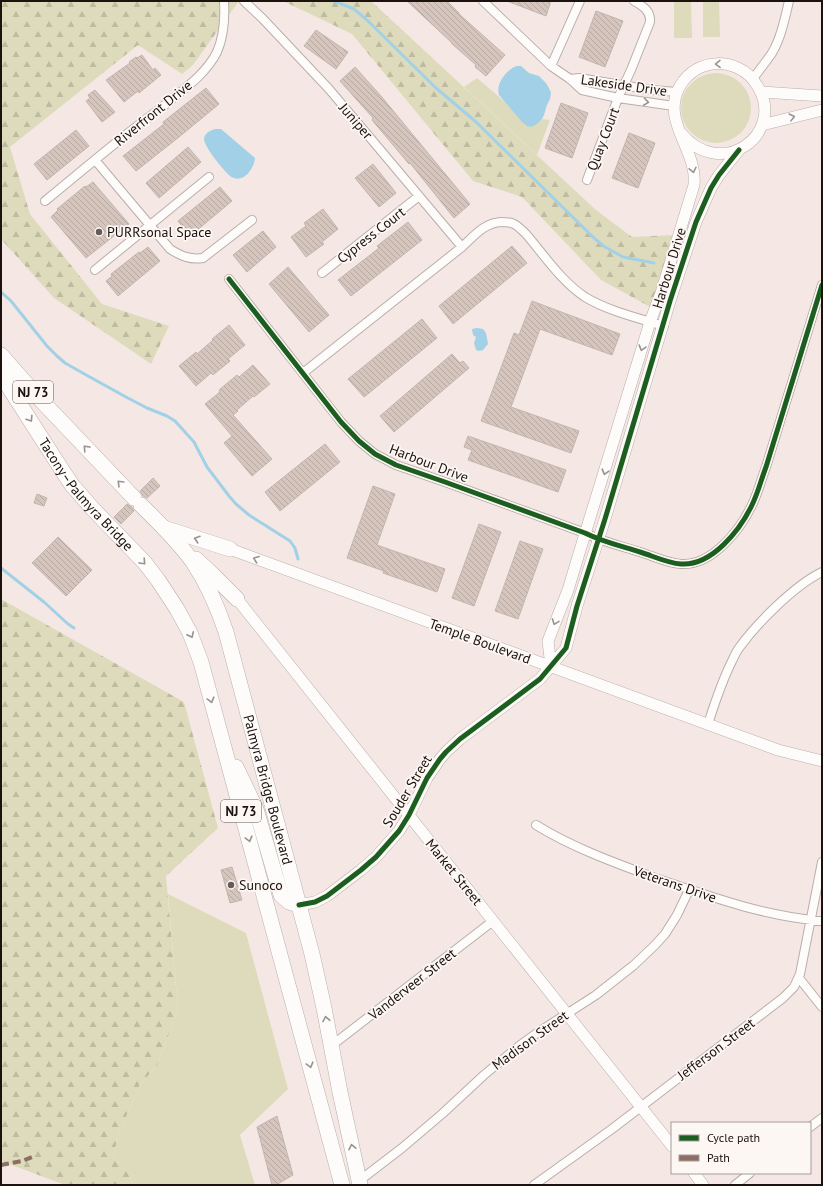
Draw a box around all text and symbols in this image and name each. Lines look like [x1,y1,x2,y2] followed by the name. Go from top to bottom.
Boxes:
[715,60,721,68] one-way arrow
[580,70,668,100] street label: Lakeside Drive
[111,76,195,150] street label: Riverfront Drive
[643,97,649,106] one-way arrow
[335,98,377,143] street label: Juniper
[583,105,623,173] street label: Quay Court
[788,113,795,122] one-way arrow
[688,167,696,174] one-way arrow
[333,203,409,267] street label: Cypress Court
[107,223,211,241] place label: PURRsonal Space
[648,225,690,311] street label: Harbour Drive
[94,227,104,237] marker: PURRsonal Space
[638,344,647,351] one-way arrow
[13,381,53,403] road number: NJ 73
[25,415,32,422] one-way arrow
[35,435,137,555] street label: Tacony–Palmyra Bridge
[387,440,471,486] street label: Harbour Drive
[83,445,91,453] one-way arrow
[601,469,610,476] one-way arrow
[117,480,125,488] one-way arrow
[194,535,201,544] one-way arrow
[253,555,260,564] one-way arrow
[139,557,146,565] one-way arrow
[427,614,533,668] street label: Temple Boulevard
[552,619,560,626] one-way arrow
[186,630,194,638] one-way arrow
[207,697,215,703] one-way arrow
[239,713,297,867] street label: Palmyra Bridge Boulevard
[378,751,436,831] street label: Souder Street
[221,800,261,822] road number: NJ 73
[244,835,253,842] one-way arrow
[422,835,487,909] street label: Market Street
[630,861,719,907] street label: Veterans Drive
[239,876,283,894] place label: Sunoco
[226,880,236,890] marker: Sunoco
[364,944,460,1024] street label: Vanderveer Street
[488,1006,572,1074] street label: Madison Street
[673,1014,759,1085] street label: Jefferson Street
[323,1016,331,1023] one-way arrow
[305,1061,314,1068] one-way arrow
[671,1122,811,1174] legend
[707,1130,760,1145] text: Cycle path
[348,1144,356,1150] one-way arrow
[707,1150,730,1165] text: Path

